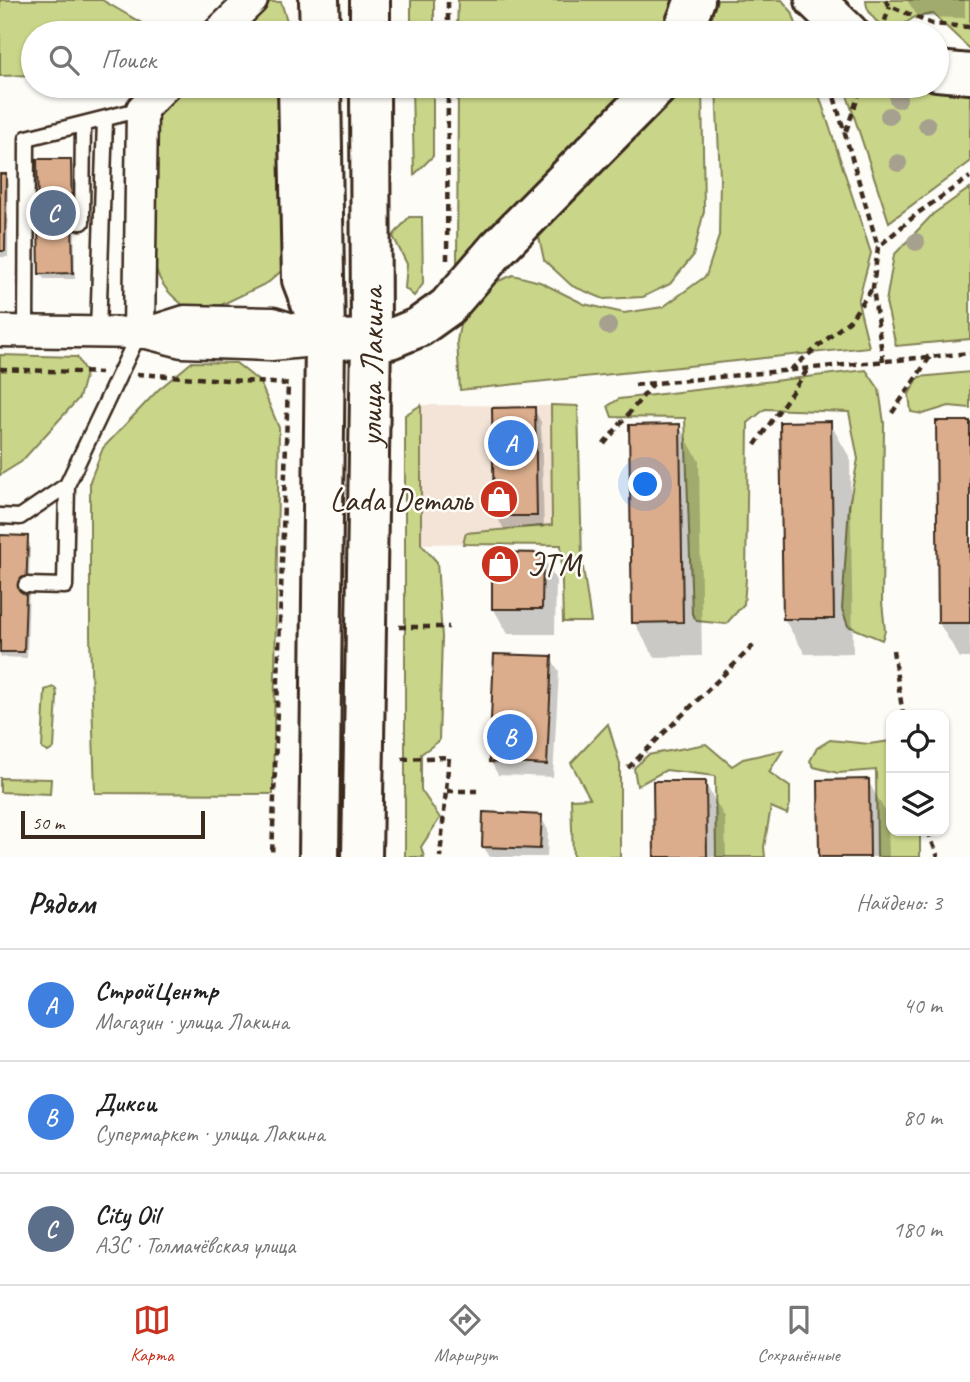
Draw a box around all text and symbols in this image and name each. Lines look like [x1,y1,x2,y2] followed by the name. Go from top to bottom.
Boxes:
[21,21,949,98] search box
[45,41,83,79] icon: search
[101,43,156,76] text: Поиск
[30,187,76,239] pin: C
[349,285,393,449] street label: улица Лакина
[488,417,534,469] pin: A
[628,467,662,501] your location
[478,478,520,520] shop icon: Lada Dеталь
[330,479,474,521] place label: Lada Dеталь
[479,543,521,585] shop icon: ЭТМ
[527,544,583,586] place label: ЭТМ
[886,710,949,836] map controls
[886,710,949,773] button: locate
[487,711,533,763] pin: B
[886,773,949,836] button: layers
[21,808,205,840] scale bar
[32,811,64,835] text: 50 m
[28,884,95,922] text: Рядом
[856,888,942,917] text: Найдено: 3
[95,974,218,1007] text: СтройЦентр
[45,991,57,1020] text: A
[903,991,942,1020] text: 40 m
[95,1007,289,1036] text: Магазин · улица Лакина
[95,1086,157,1119] text: Дикси
[45,1103,57,1132] text: B
[903,1103,942,1132] text: 80 m
[95,1119,324,1148] text: Супермаркет · улица Лакина
[95,1198,159,1231] text: City Oil
[46,1215,56,1244] text: C
[893,1215,942,1244] text: 180 m
[95,1231,295,1260] text: АЗС · Толмачёвская улица
[130,1301,174,1367] tab: Карта
[434,1301,497,1367] tab: Маршрут
[757,1301,840,1367] tab: Сохранённые

